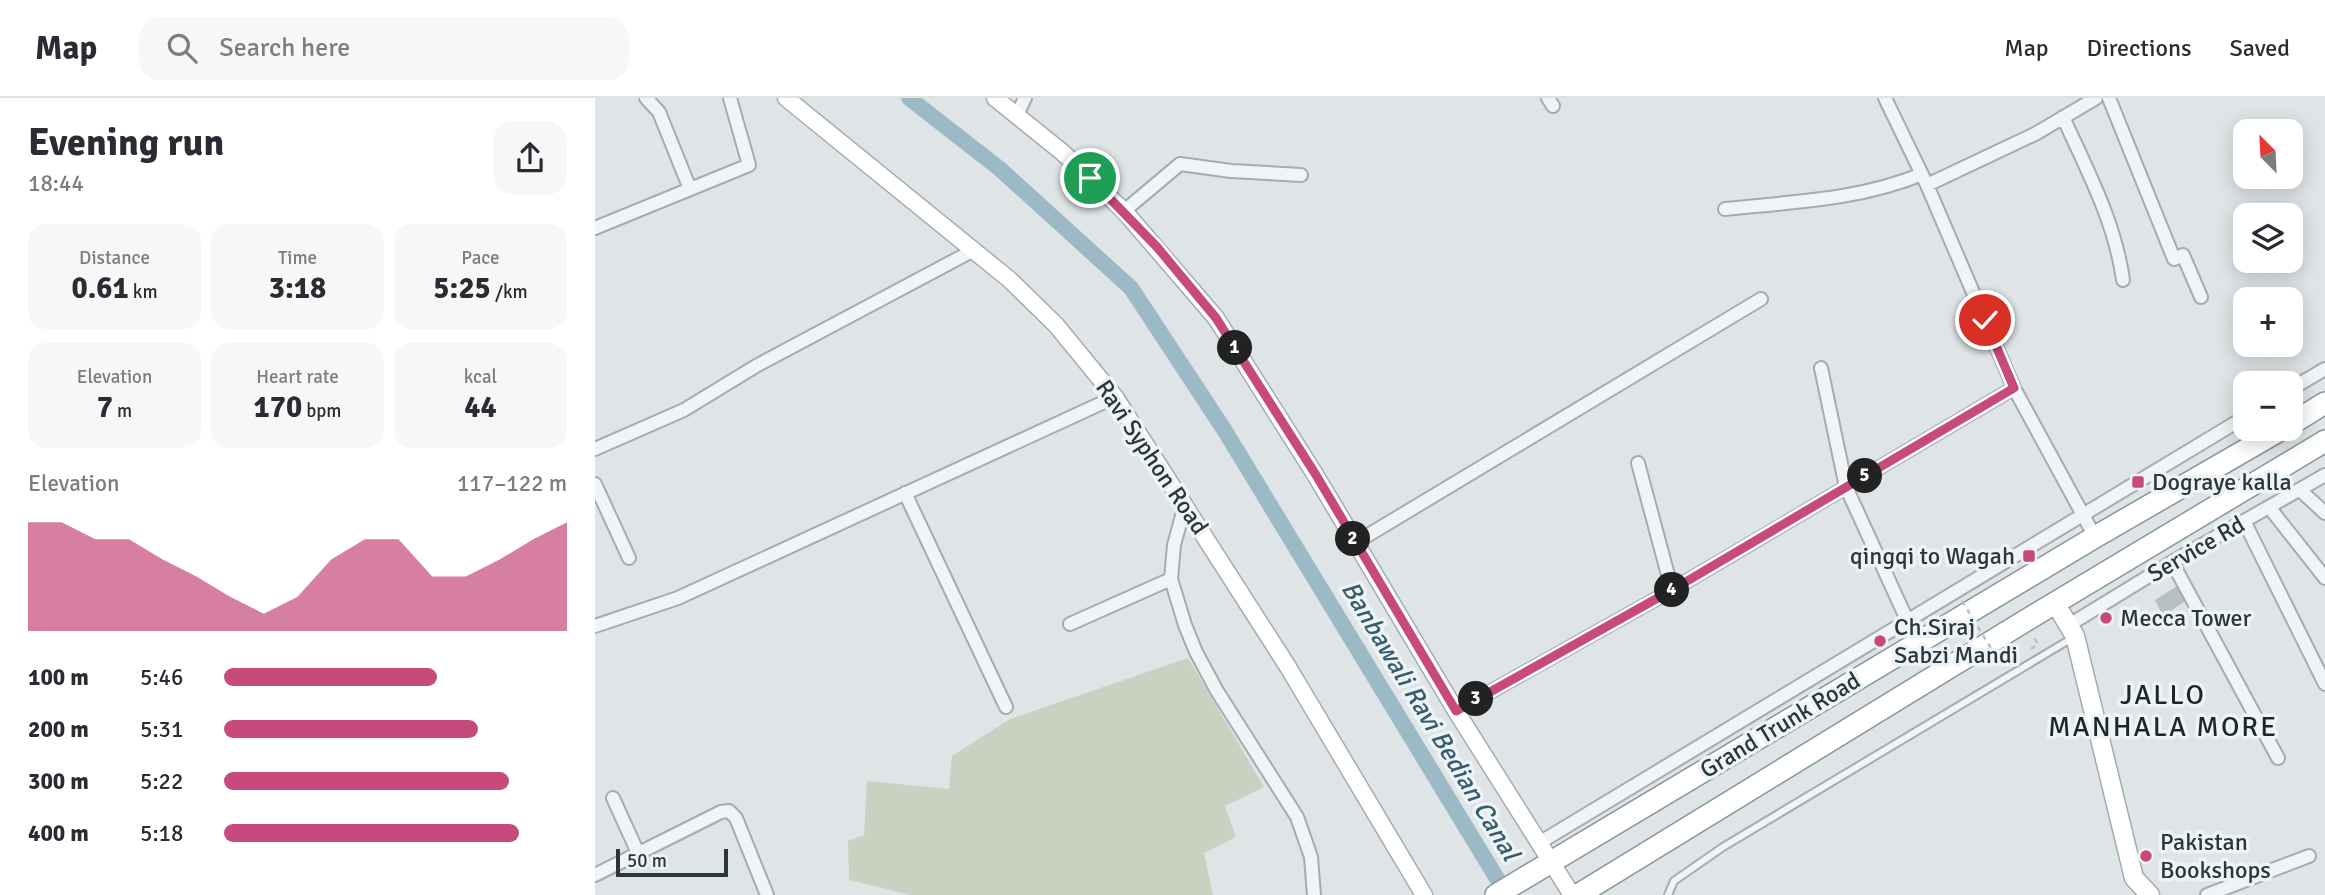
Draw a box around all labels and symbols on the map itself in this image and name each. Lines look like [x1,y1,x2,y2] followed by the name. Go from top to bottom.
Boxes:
[2233,119,2303,189] north arrow
[1060,148,1120,208] pin
[1955,290,2015,350] pin
[1217,330,1253,366] pin: 1
[1089,374,1215,540] street label: Ravi Syphon Road
[1847,458,1883,494] pin: 5
[2152,467,2292,497] place label: Dograye kalla
[2130,474,2146,490] marker: Dograye kalla
[2142,509,2250,589] street label: Service Rd
[1335,522,1371,556] pin: 2
[1850,541,2015,571] place label: qingqi to Wagah
[2021,548,2037,564] marker: qingqi to Wagah
[1655,573,1689,608] pin: 4
[1334,575,1527,869] water label: Banbawali Ravi Bedian Canal
[2120,603,2251,633] place label: Mecca Tower
[2098,610,2114,626] marker: Mecca Tower
[1894,612,2018,670] place label: Ch.Siraj Sabzi Mandi
[1872,633,1888,649] marker: Ch.Siraj Sabzi Mandi
[1694,665,1866,785] street label: Grand Trunk Road
[2048,678,2278,744] district label: JALLO MANHALA MORE
[1459,682,1493,716] pin: 3
[2160,827,2271,885] place label: Pakistan Bookshops
[616,846,728,878] scale bar
[2138,848,2154,864] marker: Pakistan Bookshops

